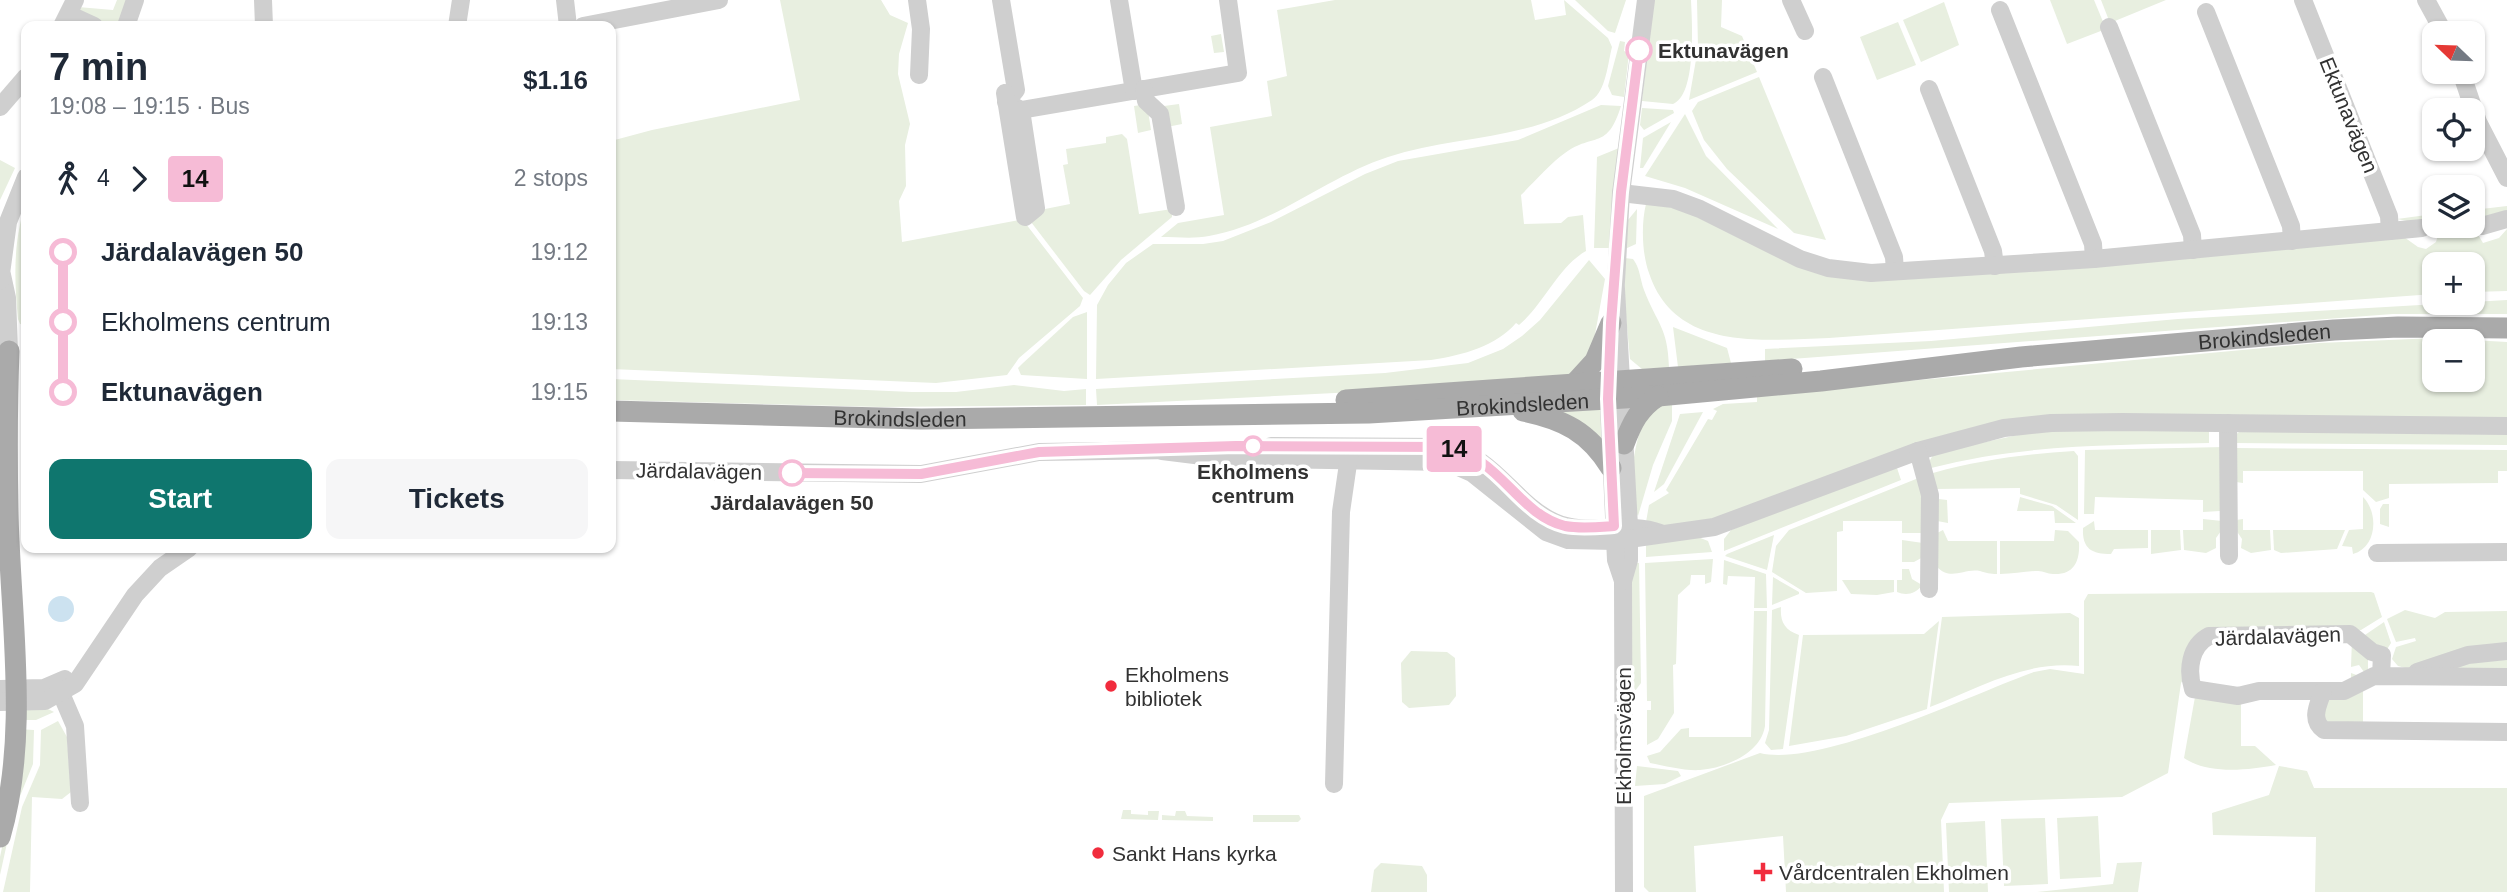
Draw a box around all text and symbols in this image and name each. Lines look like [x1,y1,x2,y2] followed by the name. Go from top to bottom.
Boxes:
[2422,21,2485,84] north arrow
[2422,21,2485,392] map controls
[1626,37,1652,63] marker: Ektunavägen
[1658,39,1789,62] place label: Ektunavägen
[49,46,148,88] text: 7 min
[2315,54,2383,176] street label: Ektunavägen
[523,65,588,95] text: $1.16
[49,93,250,119] text: 19:08 – 19:15 · Bus
[2422,98,2485,161] button: locate
[49,160,87,198] icon: walk
[120,160,158,198] icon: forward
[97,165,110,191] text: 4
[182,165,209,192] text: 14
[514,165,588,191] text: 2 stops
[2422,175,2485,238] button: layers
[101,237,303,267] text: Järdalavägen 50
[530,239,588,265] text: 19:12
[2422,252,2485,315] button: +
[101,307,331,337] text: Ekholmens centrum
[530,309,588,335] text: 19:13
[2197,319,2332,353] street label: Brokindsleden
[2422,329,2485,392] button: −
[101,377,263,407] text: Ektunavägen
[530,379,588,405] text: 19:15
[1455,389,1590,419] street label: Brokindsleden
[833,405,967,431] street label: Brokindsleden
[1422,426,1486,472] line badge: 14
[1441,435,1467,462] text: 14
[1243,436,1263,456] marker: Ekholmens centrum
[636,458,762,484] street label: Järdalavägen
[49,459,312,539] button: Start
[326,459,588,539] button: Tickets
[779,460,805,486] marker: Järdalavägen 50
[1197,460,1309,507] place label: Ekholmens centrum
[710,491,874,514] place label: Järdalavägen 50
[2215,622,2341,650] street label: Järdalavägen
[1125,663,1229,710] place label: Ekholmens bibliotek
[1612,667,1635,805] street label: Ekholmsvägen
[1103,678,1119,694] marker: Ekholmens bibliotek
[1112,842,1277,865] place label: Sankt Hans kyrka
[1090,845,1106,861] marker: Sankt Hans kyrka
[1779,861,2009,884] place label: Vårdcentralen Ekholmen
[1753,862,1773,882] marker: Vårdcentralen Ekholmen

